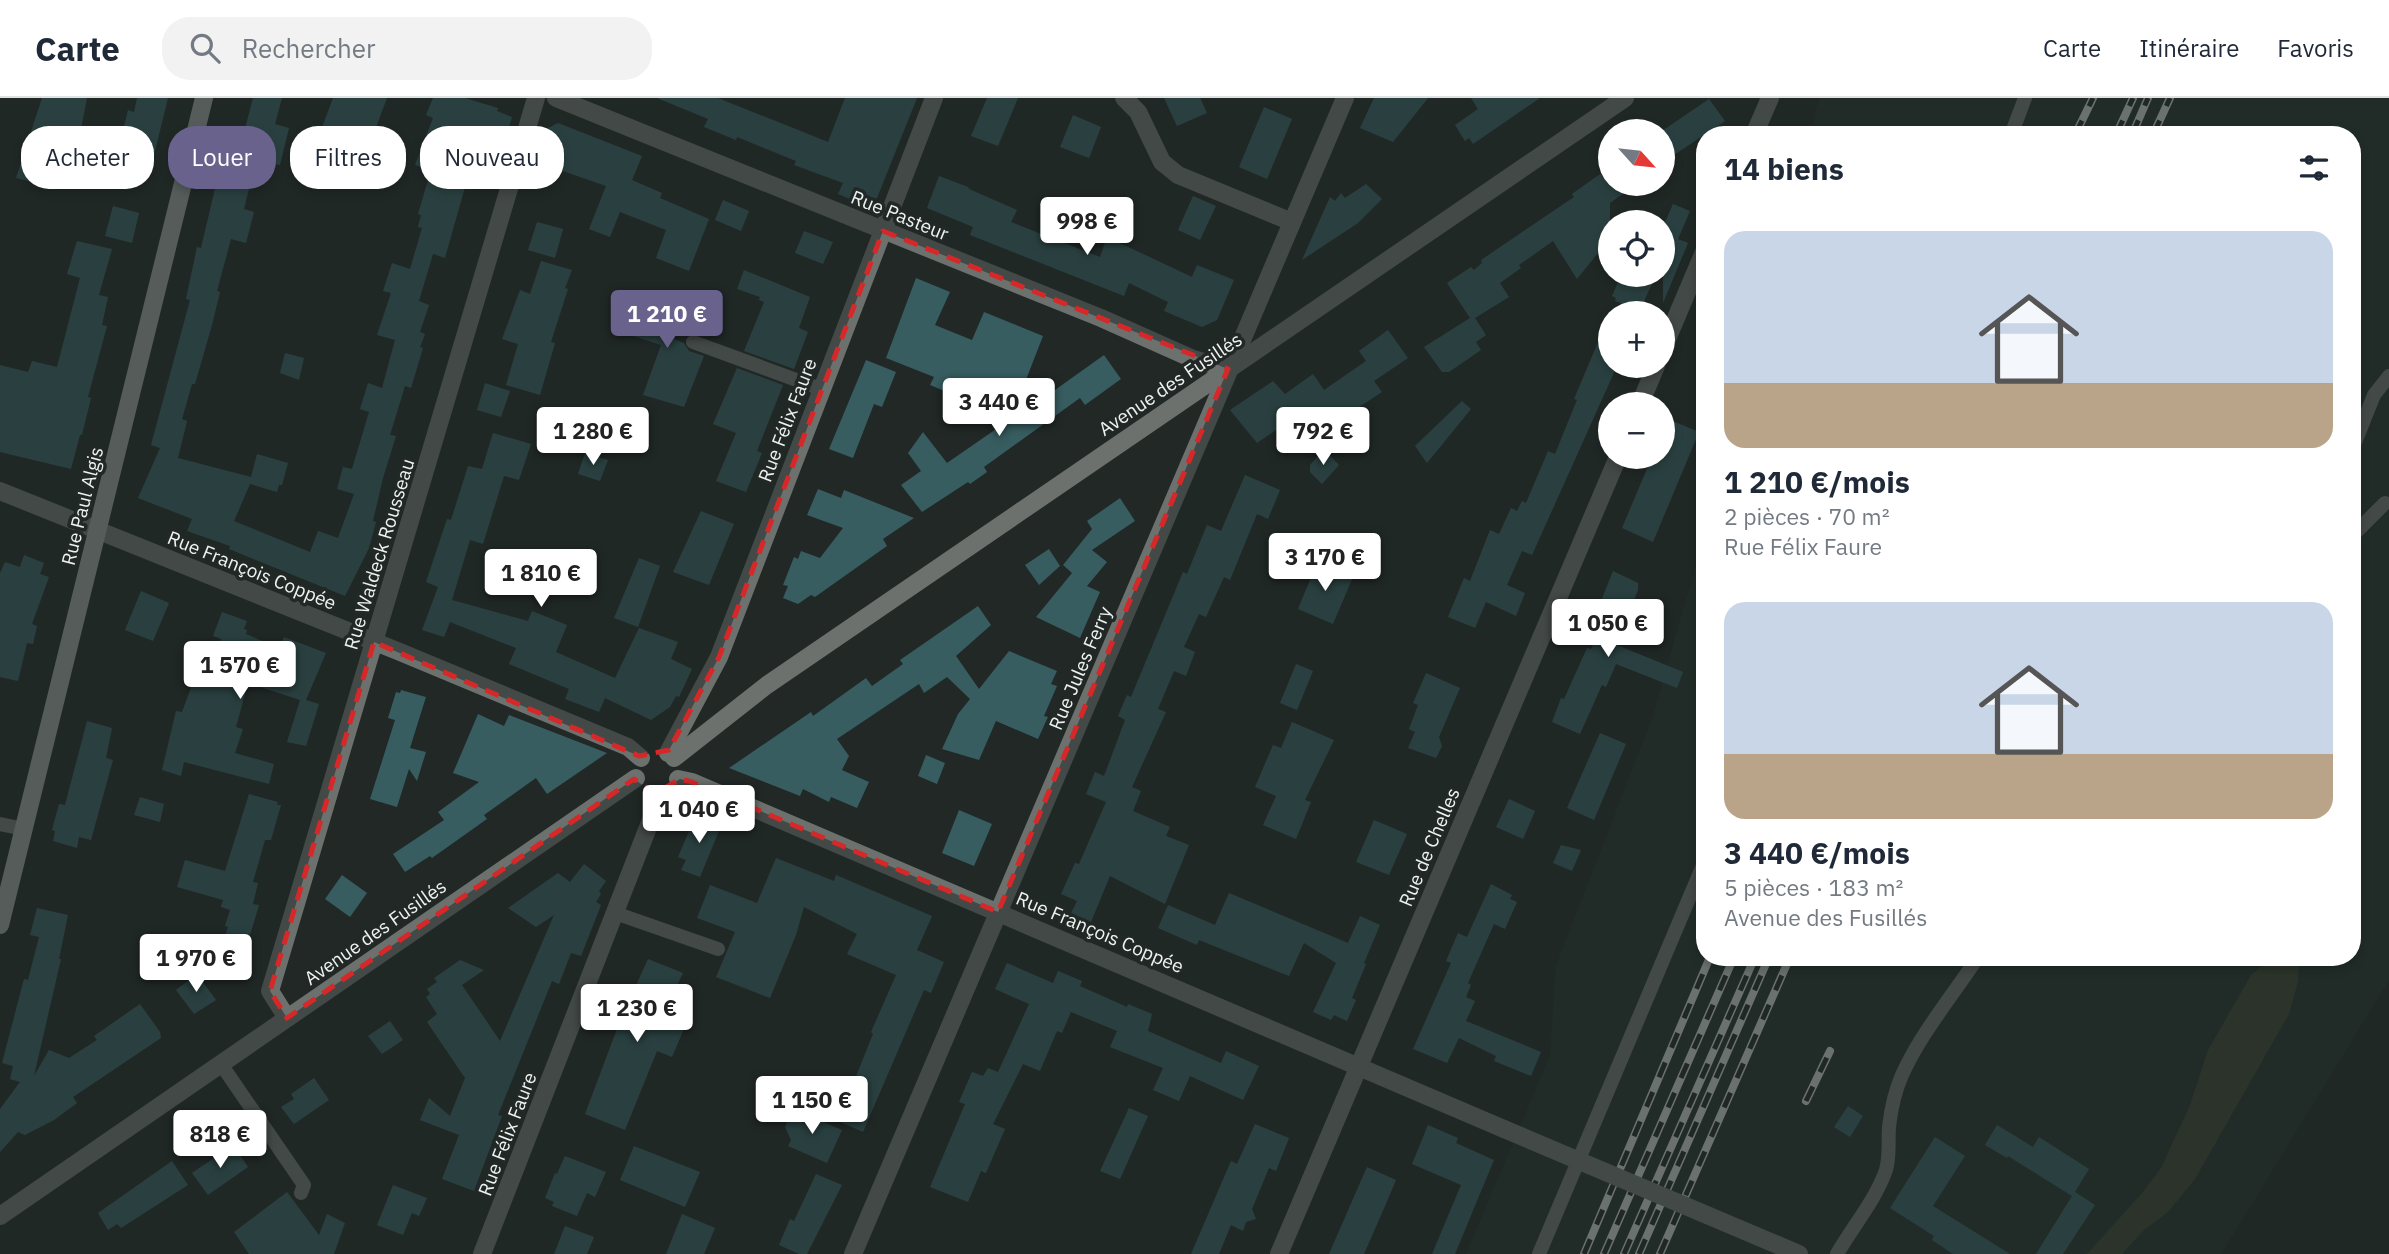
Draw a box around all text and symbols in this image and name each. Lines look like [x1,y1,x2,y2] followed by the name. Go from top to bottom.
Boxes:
[162,17,652,80] search box
[35,27,120,70] text: Carte
[186,29,224,67] icon: search
[242,31,376,65] text: Rechercher
[2043,32,2101,64] text: Carte
[2139,32,2239,64] text: Itinéraire
[2277,32,2354,64] text: Favoris
[1598,119,1675,196] north arrow
[1598,119,1675,469] map controls
[21,126,154,189] chip: Acheter
[168,126,276,189] chip: Louer
[290,126,406,189] chip: Filtres
[420,126,564,189] chip: Nouveau
[1724,149,1844,188] text: 14 biens
[2295,149,2333,187] icon: filters
[848,185,952,245] street label: Rue Pasteur
[1038,198,1136,257] pin: 998 €
[1056,205,1118,235] text: 998 €
[1598,210,1675,287] button: locate
[1966,276,2092,402] icon: home
[602,290,732,350] pin: 1 210 €
[627,298,707,328] text: 1 210 €
[1598,301,1675,378] button: +
[1094,327,1246,441] street label: Avenue des Fusillés
[752,355,822,485] street label: Rue Félix Faure
[934,378,1064,438] pin: 3 440 €
[959,386,1039,416] text: 3 440 €
[1598,392,1675,469] button: −
[528,408,658,467] pin: 1 280 €
[1274,408,1372,467] pin: 792 €
[553,415,633,445] text: 1 280 €
[1292,415,1354,445] text: 792 €
[56,444,108,568] street label: Rue Paul Algis
[339,456,419,652] street label: Rue Waldeck Rousseau
[1724,462,1910,501] text: 1 210 €/mois
[1724,501,1890,531] text: 2 pièces · 70 m²
[164,525,340,615] street label: Rue François Coppée
[1724,531,1882,561] text: Rue Félix Faure
[1260,533,1390,593] pin: 3 170 €
[1285,541,1365,571] text: 3 170 €
[476,550,606,609] pin: 1 810 €
[501,557,581,587] text: 1 810 €
[1543,600,1673,659] pin: 1 050 €
[1043,602,1117,733] street label: Rue Jules Ferry
[1568,607,1648,637] text: 1 050 €
[175,642,305,701] pin: 1 570 €
[1966,647,2092,773] icon: home
[200,649,280,679] text: 1 570 €
[1393,784,1465,910] street label: Rue de Chelles
[634,786,764,845] pin: 1 040 €
[659,793,739,823] text: 1 040 €
[1724,833,1910,872] text: 3 440 €/mois
[1724,872,1903,902] text: 5 pièces · 183 m²
[299,874,451,990] street label: Avenue des Fusillés
[1013,886,1187,978] street label: Rue François Coppée
[1724,902,1927,932] text: Avenue des Fusillés
[131,934,261,994] pin: 1 970 €
[156,942,236,972] text: 1 970 €
[572,984,702,1044] pin: 1 230 €
[597,992,677,1022] text: 1 230 €
[472,1069,542,1199] street label: Rue Félix Faure
[747,1076,877,1136] pin: 1 150 €
[772,1084,852,1114] text: 1 150 €
[171,1110,269,1170] pin: 818 €
[189,1118,251,1148] text: 818 €

